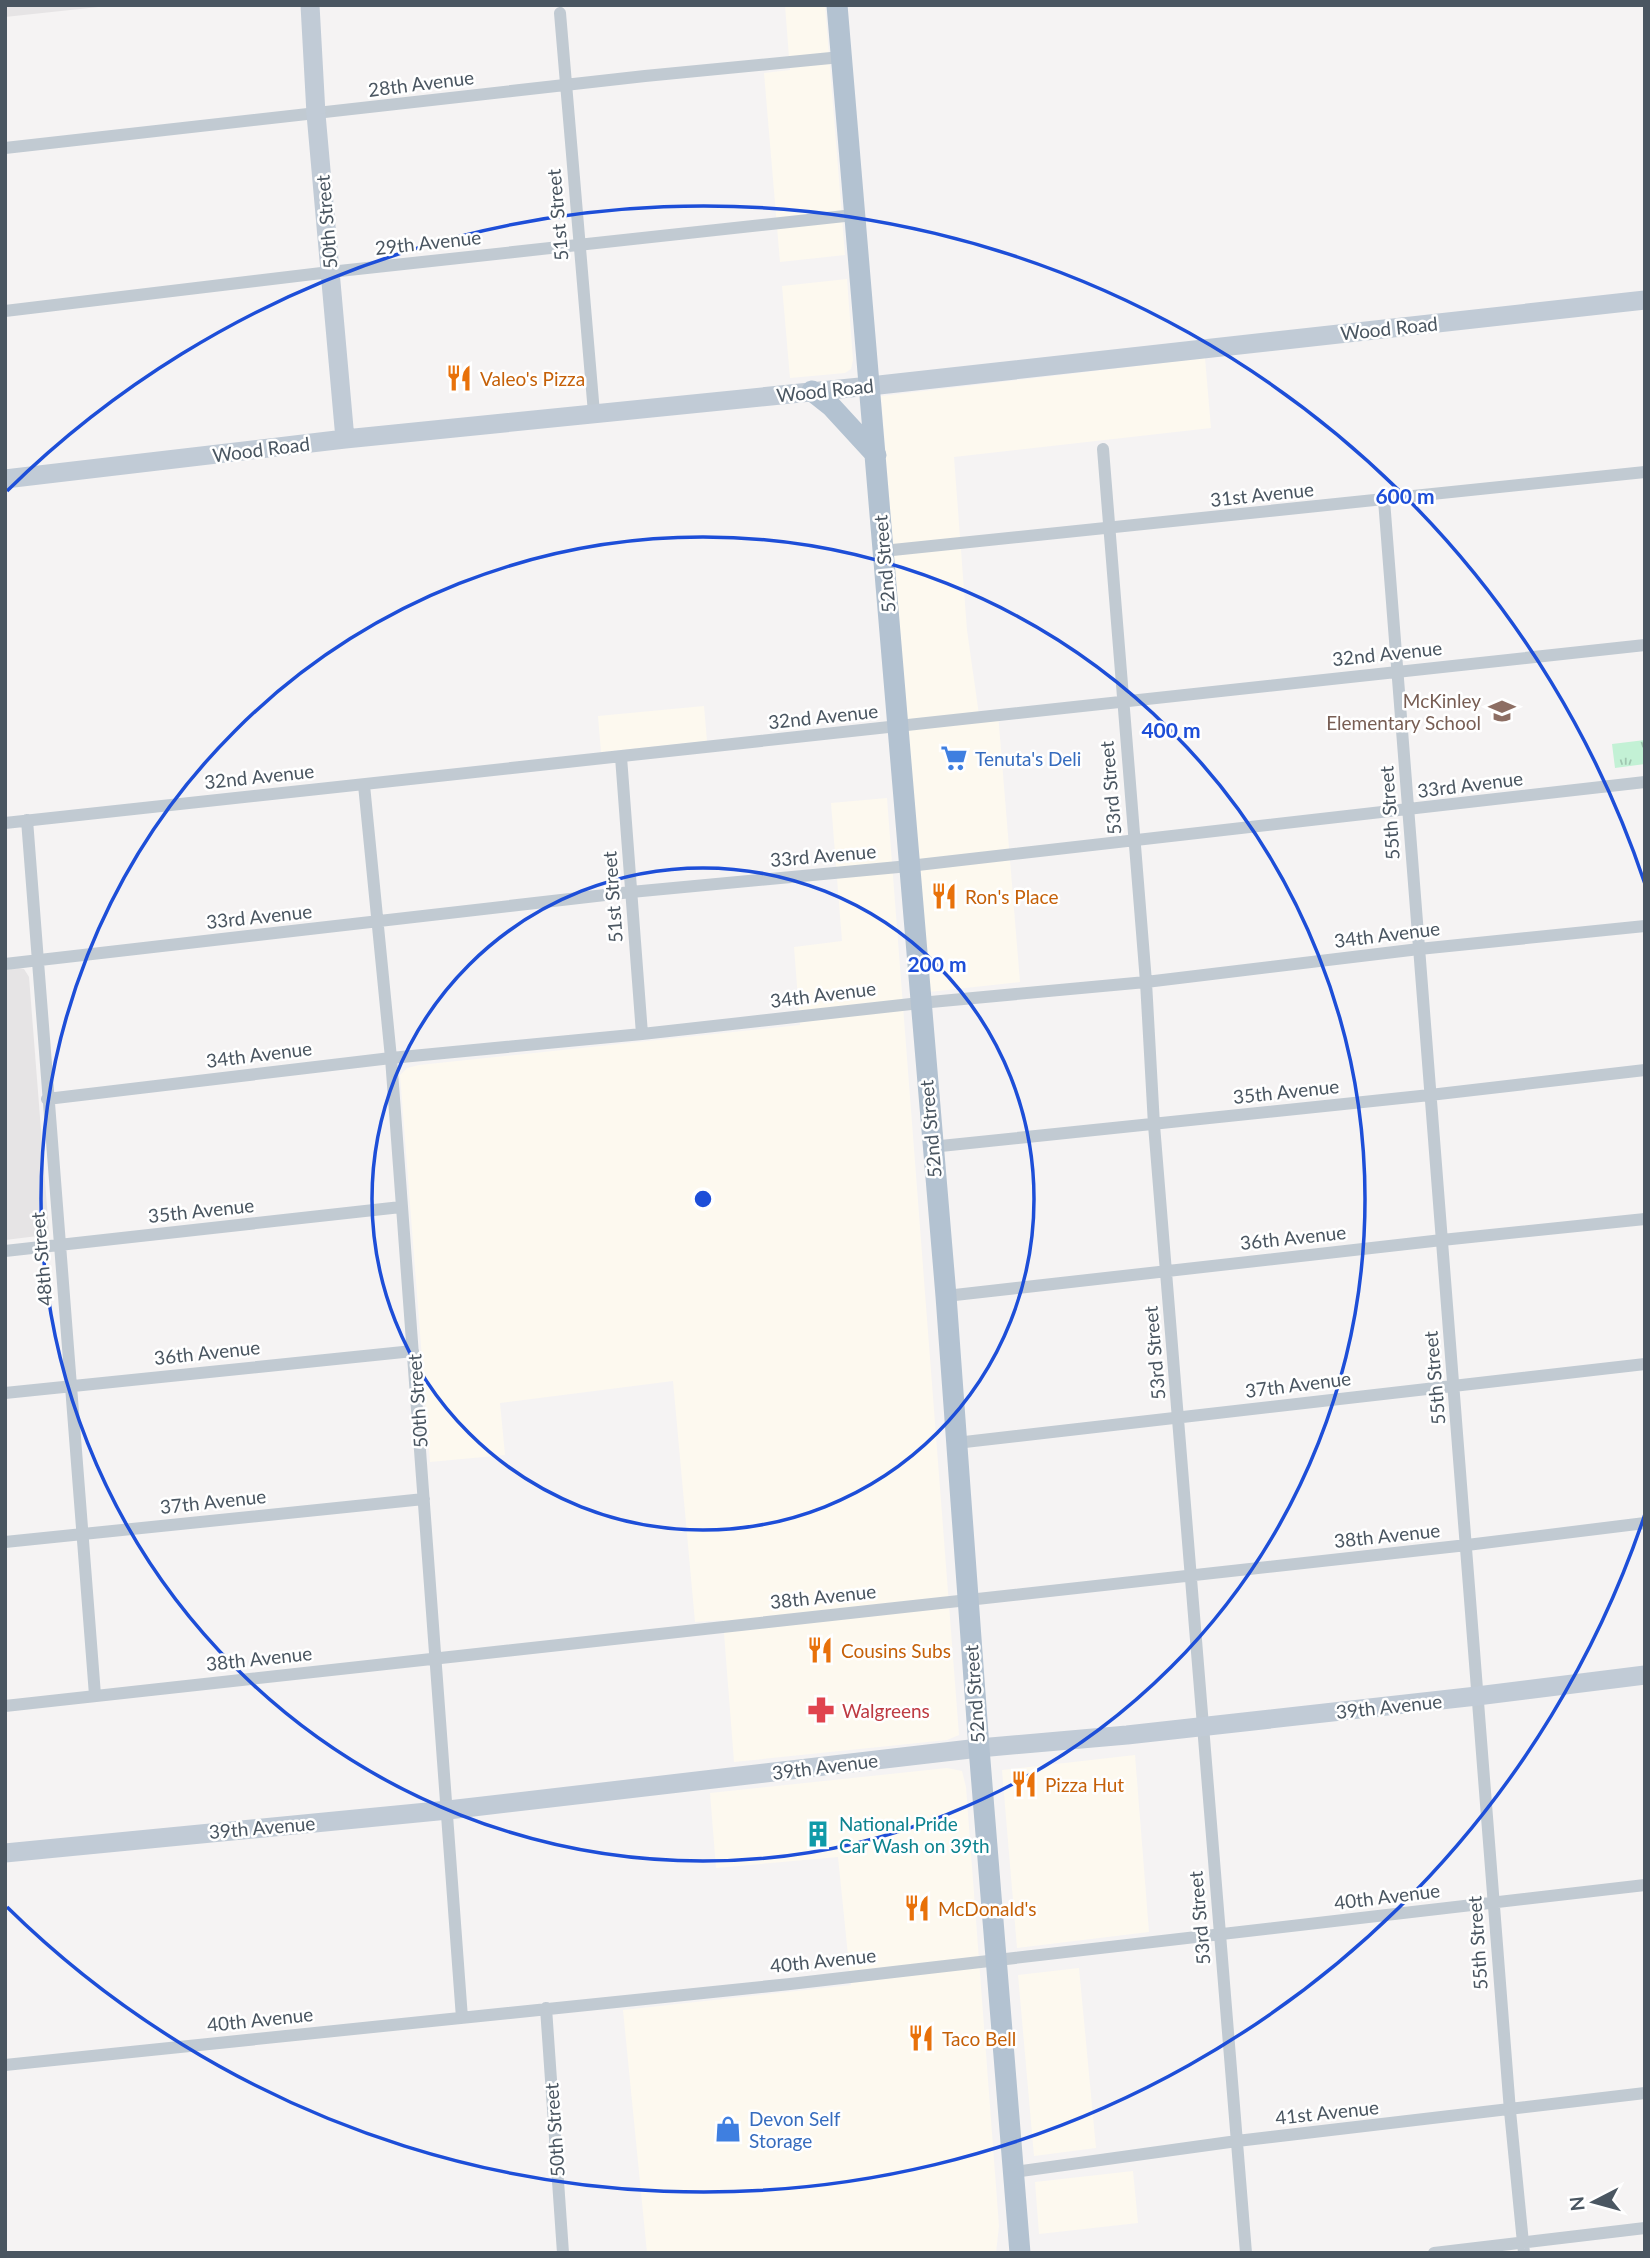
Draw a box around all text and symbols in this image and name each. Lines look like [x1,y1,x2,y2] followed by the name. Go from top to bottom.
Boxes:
[367,65,475,101] street label: 28th Avenue
[542,168,572,262] street label: 51st Street
[310,174,342,270] street label: 50th Street
[374,225,482,259] street label: 29th Avenue
[1339,311,1439,345] street label: Wood Road
[444,363,474,393] restaurant icon: Valeo's Pizza
[480,367,585,390] place label: Valeo's Pizza
[775,373,875,407] street label: Wood Road
[211,432,311,466] street label: Wood Road
[1209,477,1315,511] street label: 31st Avenue
[1375,483,1435,508] text: 600 m
[868,514,900,614] street label: 52nd Street
[1331,636,1443,670] street label: 32nd Avenue
[1326,689,1481,734] place label: McKinley Elementary School
[1487,696,1517,726] school or university icon: McKinley Elementary School
[767,699,879,733] street label: 32nd Avenue
[1141,717,1201,742] text: 400 m
[1094,740,1126,836] street label: 53rd Street
[939,743,969,773] supermarket icon: Tenuta's Deli
[975,747,1081,770] place label: Tenuta's Deli
[203,759,315,793] street label: 32nd Avenue
[1374,765,1404,861] street label: 55th Street
[1416,766,1524,802] street label: 33rd Avenue
[769,839,877,871] street label: 33rd Avenue
[597,850,627,944] street label: 51st Street
[929,881,959,911] restaurant icon: Ron's Place
[965,885,1059,908] place label: Ron's Place
[205,899,313,933] street label: 33rd Avenue
[1333,916,1441,952] street label: 34th Avenue
[907,951,967,976] text: 200 m
[769,976,877,1012] street label: 34th Avenue
[205,1036,313,1072] street label: 34th Avenue
[1232,1074,1340,1108] street label: 35th Avenue
[914,1079,946,1179] street label: 52nd Street
[691,1187,715,1211] centre of rings
[147,1193,255,1227] street label: 35th Avenue
[25,1211,57,1307] street label: 48th Street
[1239,1220,1347,1254] street label: 36th Avenue
[1138,1305,1170,1401] street label: 53rd Street
[1418,1330,1450,1426] street label: 55th Street
[153,1335,261,1369] street label: 36th Avenue
[402,1353,432,1449] street label: 50th Street
[1244,1366,1352,1402] street label: 37th Avenue
[159,1484,267,1518] street label: 37th Avenue
[1333,1518,1441,1552] street label: 38th Avenue
[769,1579,877,1613] street label: 38th Avenue
[805,1635,835,1665] restaurant icon: Cousins Subs
[841,1639,951,1662] place label: Cousins Subs
[205,1641,313,1675] street label: 38th Avenue
[959,1644,989,1744] street label: 52nd Street
[1335,1689,1443,1723] street label: 39th Avenue
[806,1695,836,1725] pharmacy icon: Walgreens
[842,1699,930,1722] place label: Walgreens
[771,1748,879,1784] street label: 39th Avenue
[1009,1769,1039,1799] restaurant icon: Pizza Hut
[1045,1773,1124,1796] place label: Pizza Hut
[208,1811,316,1843] street label: 39th Avenue
[839,1812,990,1857] place label: National Pride Car Wash on 39th
[803,1819,833,1849] building icon: National Pride Car Wash on 39th
[1183,1870,1215,1966] street label: 53rd Street
[1333,1878,1441,1914] street label: 40th Avenue
[902,1893,932,1923] restaurant icon: McDonald's
[1462,1895,1492,1991] street label: 55th Street
[938,1897,1037,1920] place label: McDonald's
[769,1943,877,1977] street label: 40th Avenue
[206,2002,314,2036] street label: 40th Avenue
[906,2023,936,2053] restaurant icon: Taco Bell
[942,2027,1016,2050] place label: Taco Bell
[539,2082,569,2178] street label: 50th Street
[1274,2095,1380,2129] street label: 41st Avenue
[749,2107,841,2152] place label: Devon Self Storage
[713,2114,743,2144] shop icon: Devon Self Storage
[1559,2167,1629,2237] north arrow
[1564,2195,1589,2212] text: N

